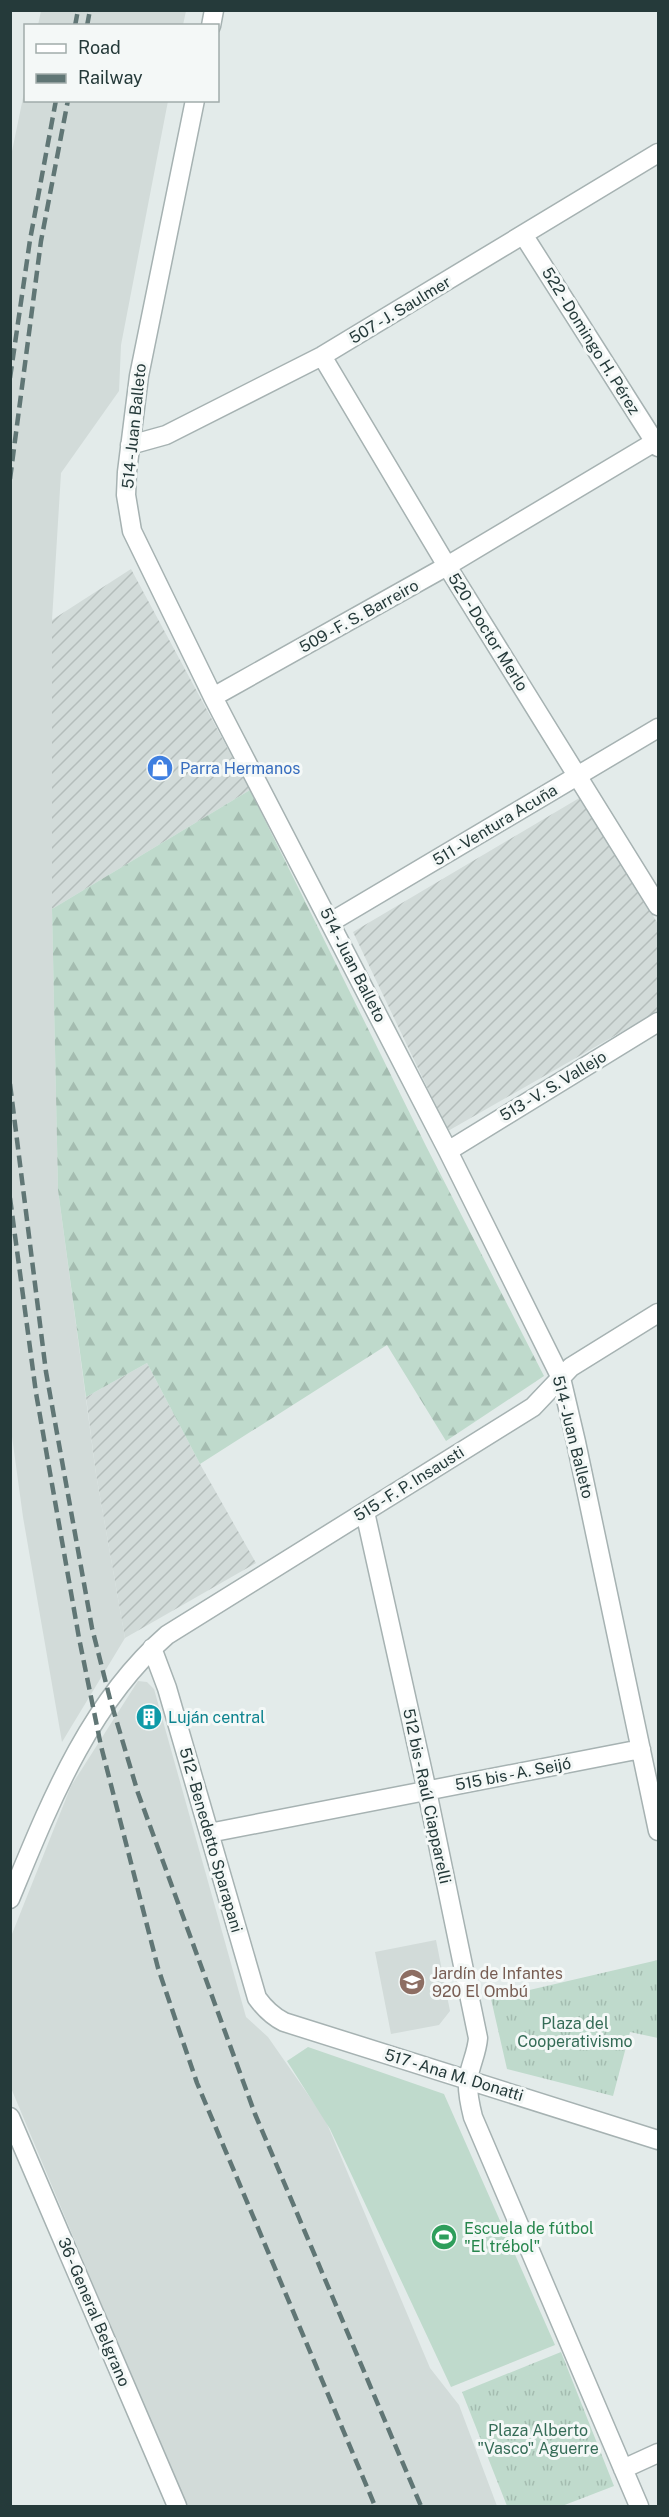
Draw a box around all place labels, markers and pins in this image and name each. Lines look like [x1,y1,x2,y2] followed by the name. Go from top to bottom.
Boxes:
[145,753,175,783] shop icon: Parra Hermanos
[180,759,300,778] place label: Parra Hermanos
[134,1702,164,1732] building icon: Luján central
[168,1708,265,1727] place label: Luján central
[432,1964,563,2001] place label: Jardín de Infantes 920 El Ombú
[397,1967,427,1997] school or university icon: Jardín de Infantes 920 El Ombú
[464,2219,594,2256] place label: Escuela de fútbol "El trébol"
[429,2222,459,2252] sports icon: Escuela de fútbol "El trébol"

